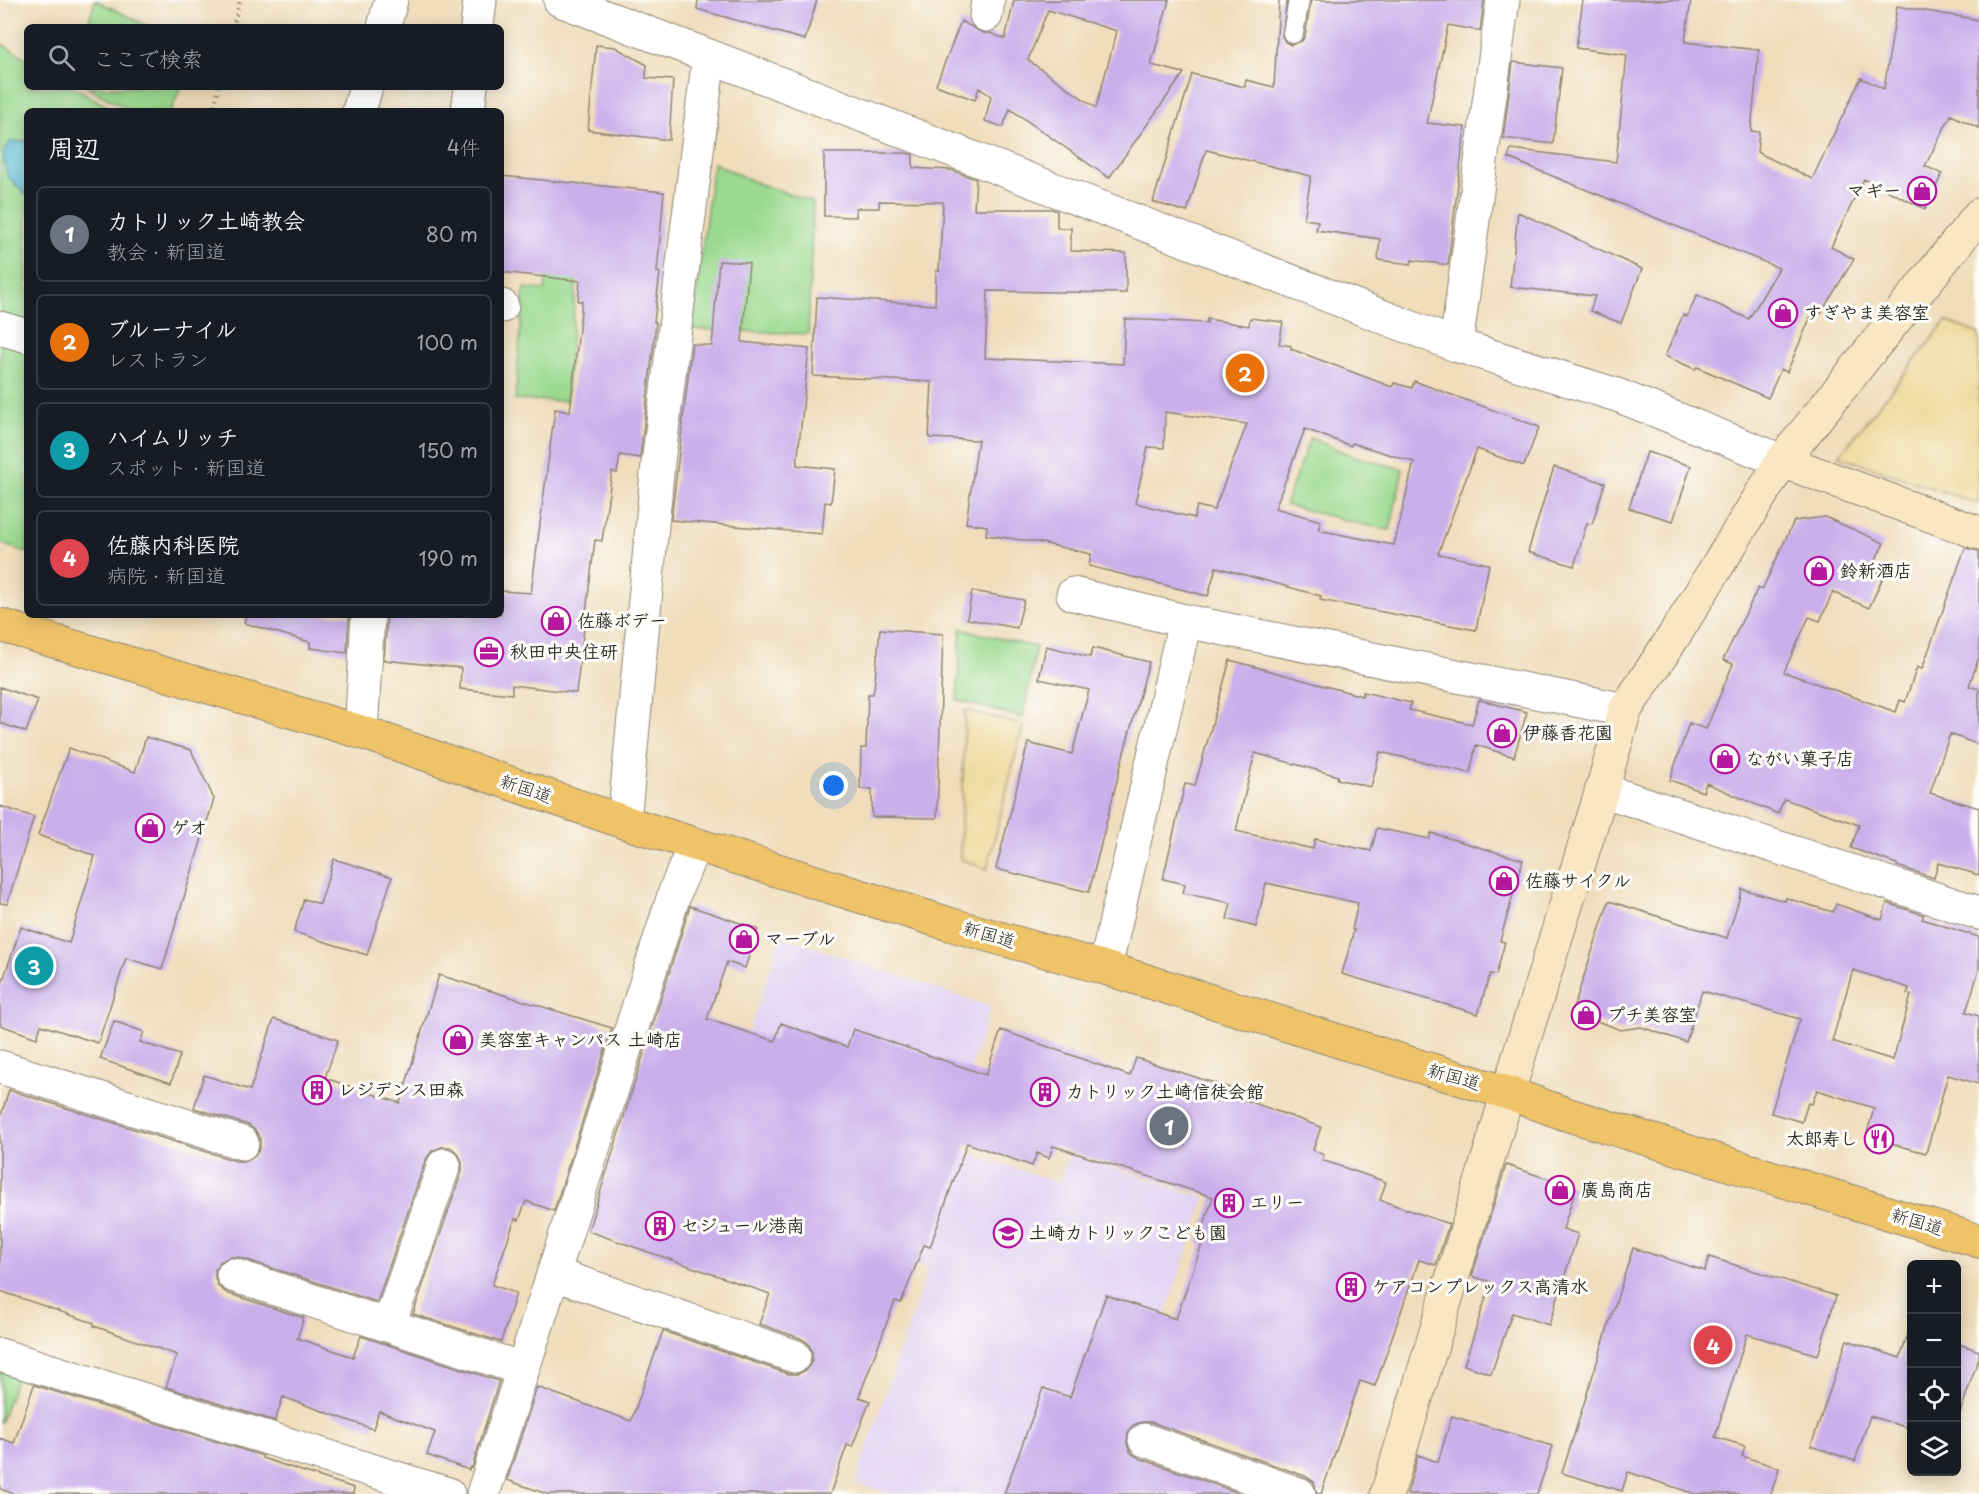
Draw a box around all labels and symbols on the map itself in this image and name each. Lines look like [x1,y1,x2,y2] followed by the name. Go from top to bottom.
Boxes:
[1906,175,1938,207] shop icon: マギー
[1847,176,1901,203] place label: マギー
[1767,297,1799,329] shop icon: すぎやま美容室
[1804,298,1930,325] place label: すぎやま美容室
[1226,350,1264,395] pin: 2
[1803,555,1835,587] shop icon: 鈴新酒店
[1840,556,1912,583] place label: 鈴新酒店
[540,605,572,637] shop icon: 佐藤ボデー
[577,606,667,633] place label: 佐藤ボデー
[473,636,505,668] office icon: 秋田中央住研
[510,637,618,664] place label: 秋田中央住研
[1486,717,1518,749] shop icon: 伊藤香花園
[1523,718,1613,745] place label: 伊藤香花園
[1709,743,1741,775] shop icon: ながい菓子店
[1746,744,1854,771] place label: ながい菓子店
[497,766,556,809] street label: 新国道
[819,771,848,800] your location
[134,812,166,844] shop icon: ゲオ
[171,813,207,840] place label: ゲオ
[1488,865,1520,897] shop icon: 佐藤サイクル
[1525,866,1631,893] place label: 佐藤サイクル
[960,913,1019,954] street label: 新国道
[728,923,760,955] shop icon: マーブル
[765,924,835,951] place label: マーブル
[15,944,54,988] pin: 3
[1570,999,1602,1031] shop icon: プチ美容室
[1607,1000,1697,1027] place label: プチ美容室
[442,1024,474,1056] shop icon: 美容室キャンパス 土崎店
[479,1025,682,1052] place label: 美容室キャンパス 土崎店
[1425,1055,1484,1096] street label: 新国道
[301,1074,333,1106] building icon: レジデンス田森
[338,1075,464,1102] place label: レジデンス田森
[1029,1076,1061,1108] building icon: カトリック土崎信徒会館
[1066,1077,1264,1104] place label: カトリック土崎信徒会館
[1150,1104,1188,1148] pin: 1
[1863,1123,1895,1155] restaurant icon: 太郎寿し
[1786,1124,1858,1151] place label: 太郎寿し
[1544,1174,1576,1206] shop icon: 廣島商店
[1581,1175,1653,1202] place label: 廣島商店
[1213,1187,1245,1219] building icon: エリー
[1250,1188,1304,1215] place label: エリー
[1888,1200,1947,1241] street label: 新国道
[644,1210,676,1242] building icon: セジュール港南
[681,1211,804,1238] place label: セジュール港南
[992,1217,1024,1249] school or university icon: 土崎カトリックこども園
[1029,1218,1227,1245] place label: 土崎カトリックこども園
[1335,1271,1367,1303] building icon: ケアコンプレックス高清水
[1372,1272,1588,1299] place label: ケアコンプレックス高清水
[1694,1322,1732,1368] pin: 4

